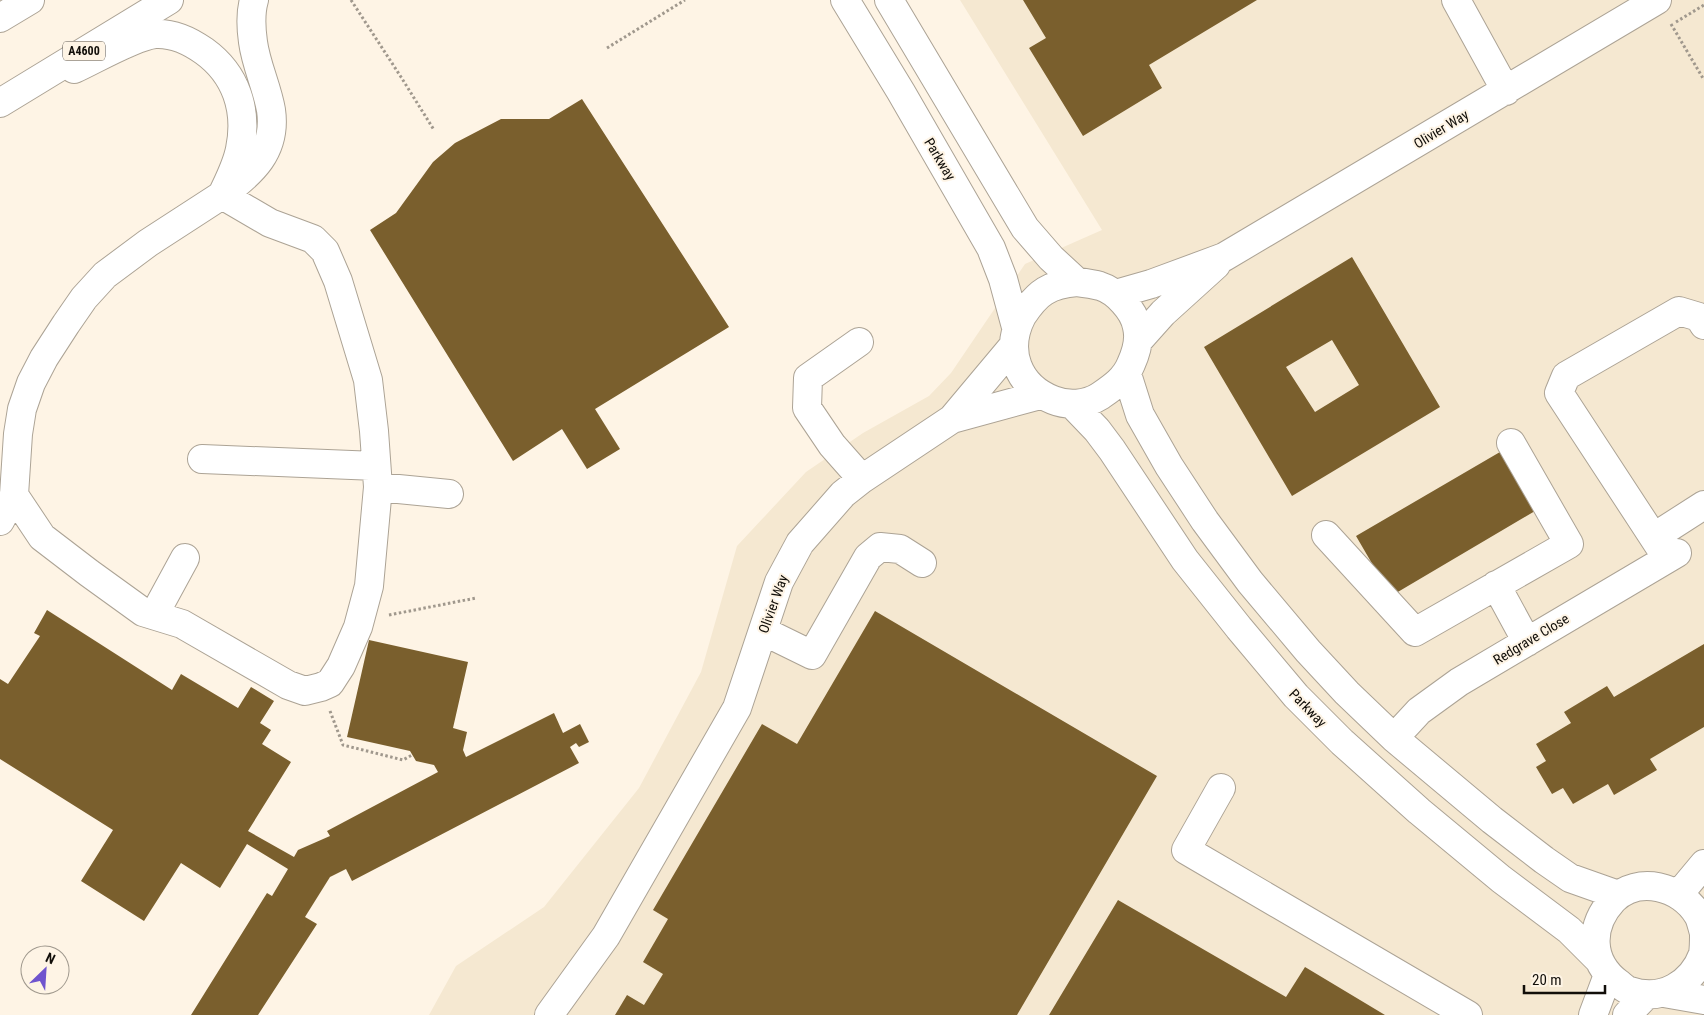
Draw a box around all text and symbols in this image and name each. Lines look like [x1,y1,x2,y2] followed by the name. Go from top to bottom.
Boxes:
[63,41,105,60] road number: A4600
[1411,106,1471,152] street label: Olivier Way
[921,135,959,183] street label: Parkway
[755,572,791,635] street label: Olivier Way
[1490,610,1572,668] street label: Redgrave Close
[1286,686,1330,730] street label: Parkway
[20,945,70,995] north arrow
[43,949,58,967] text: N
[1524,962,1605,994] scale bar
[1532,971,1562,989] text: 20 m

